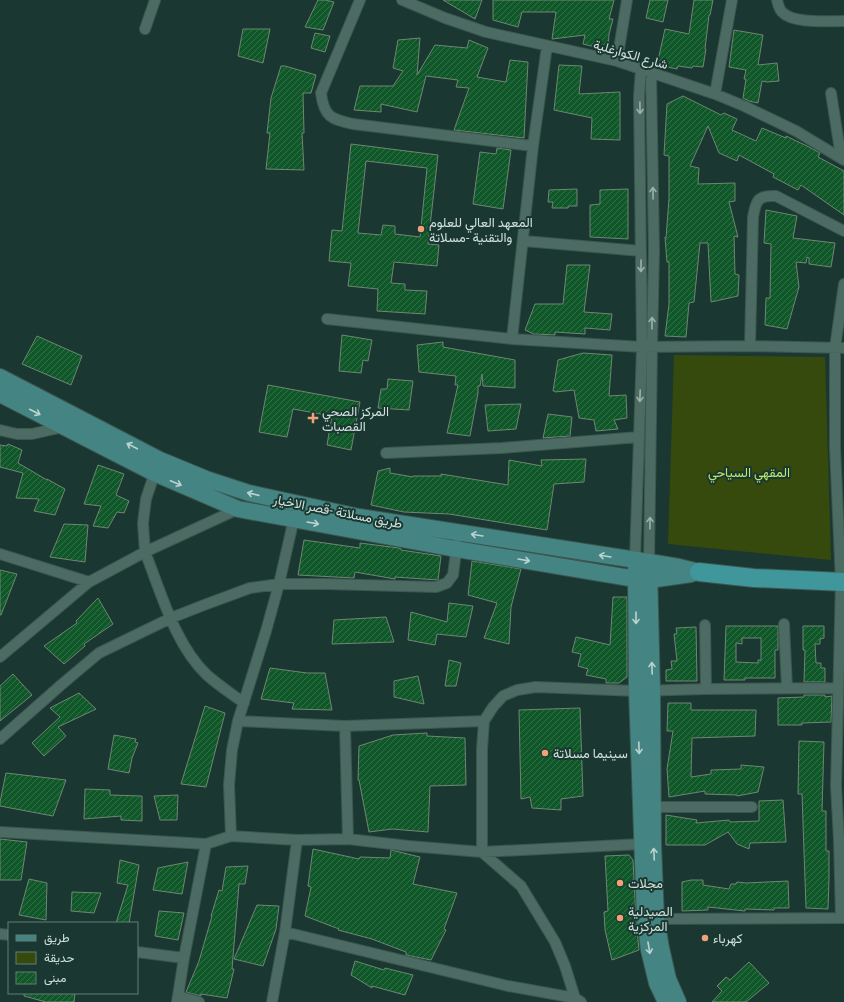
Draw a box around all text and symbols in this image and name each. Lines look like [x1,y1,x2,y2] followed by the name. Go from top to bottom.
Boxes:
[591,37,670,74] street label: شارع الكوارغلية
[636,101,644,114] one-way arrow
[649,187,657,200] one-way arrow
[429,215,533,246] place label: المعهد العالي للعلوم والتقنية -مسلاتة
[416,224,426,234] marker: المعهد العالي للعلوم والتقنية -مسلاتة
[637,259,645,272] one-way arrow
[649,317,656,330] one-way arrow
[636,389,644,402] one-way arrow
[322,404,389,434] place label: المركز الصحي القصبات
[28,409,40,416] one-way arrow
[307,412,319,424] marker: المركز الصحي القصبات
[127,442,139,449] one-way arrow
[708,465,790,483] park label: المقهي السياحي
[169,480,181,487] one-way arrow
[247,489,260,497] one-way arrow
[271,491,404,532] street label: طريق مسلاتة -قصر الاخيار
[646,517,653,530] one-way arrow
[306,519,319,527] one-way arrow
[471,531,484,539] one-way arrow
[599,551,612,559] one-way arrow
[517,556,530,564] one-way arrow
[632,611,640,624] one-way arrow
[648,662,656,675] one-way arrow
[635,741,642,754] one-way arrow
[553,746,628,761] place label: سينيما مسلاتة
[540,748,550,758] marker: سينيما مسلاتة
[650,848,657,861] one-way arrow
[628,876,663,891] place label: مجلات
[615,878,625,888] marker: مجلات
[628,904,673,935] place label: الصيدلية المركزية
[615,913,625,923] marker: الصيدلية المركزية
[8,922,138,994] legend
[44,931,70,946] text: طريق
[713,931,743,947] place label: كهرباء
[700,933,710,943] marker: كهرباء
[646,941,654,954] one-way arrow
[44,951,74,965] text: حديقة
[44,971,66,986] text: مبنى

